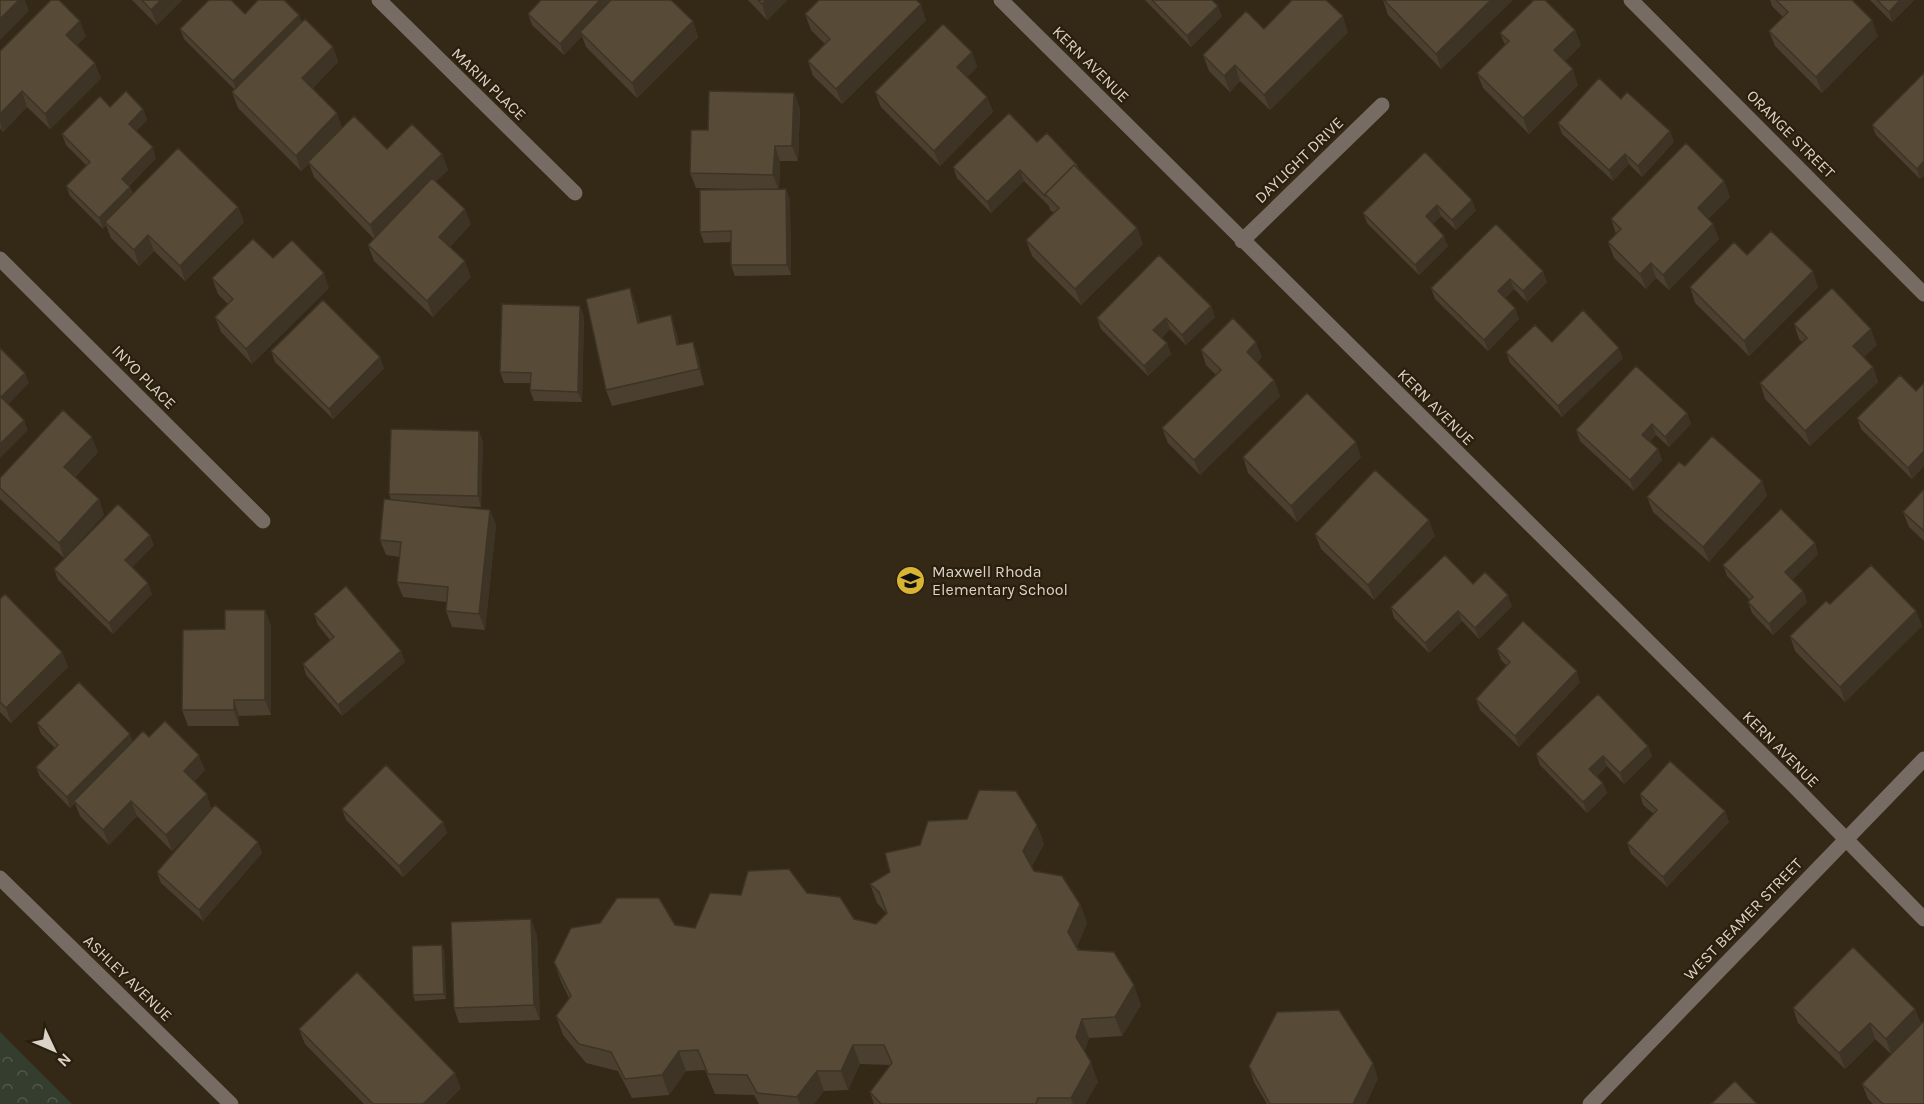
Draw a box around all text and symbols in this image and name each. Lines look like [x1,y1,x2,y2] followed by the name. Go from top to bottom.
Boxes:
[1049,22,1133,106] street label: KERN AVENUE
[448,44,530,124] street label: MARIN PLACE
[1743,86,1839,182] street label: ORANGE STREET
[1251,113,1347,207] street label: DAYLIGHT DRIVE
[108,341,180,413] street label: INYO PLACE
[1394,365,1478,449] street label: KERN AVENUE
[932,562,1068,599] place label: Maxwell Rhoda Elementary School
[895,564,927,596] school or university icon: Maxwell Rhoda Elementary School
[1739,707,1823,791] street label: KERN AVENUE
[1680,854,1806,984] street label: WEST BEAMER STREET
[80,931,176,1025] street label: ASHLEY AVENUE
[24,1020,84,1080] north arrow
[54,1049,75,1071] text: N

